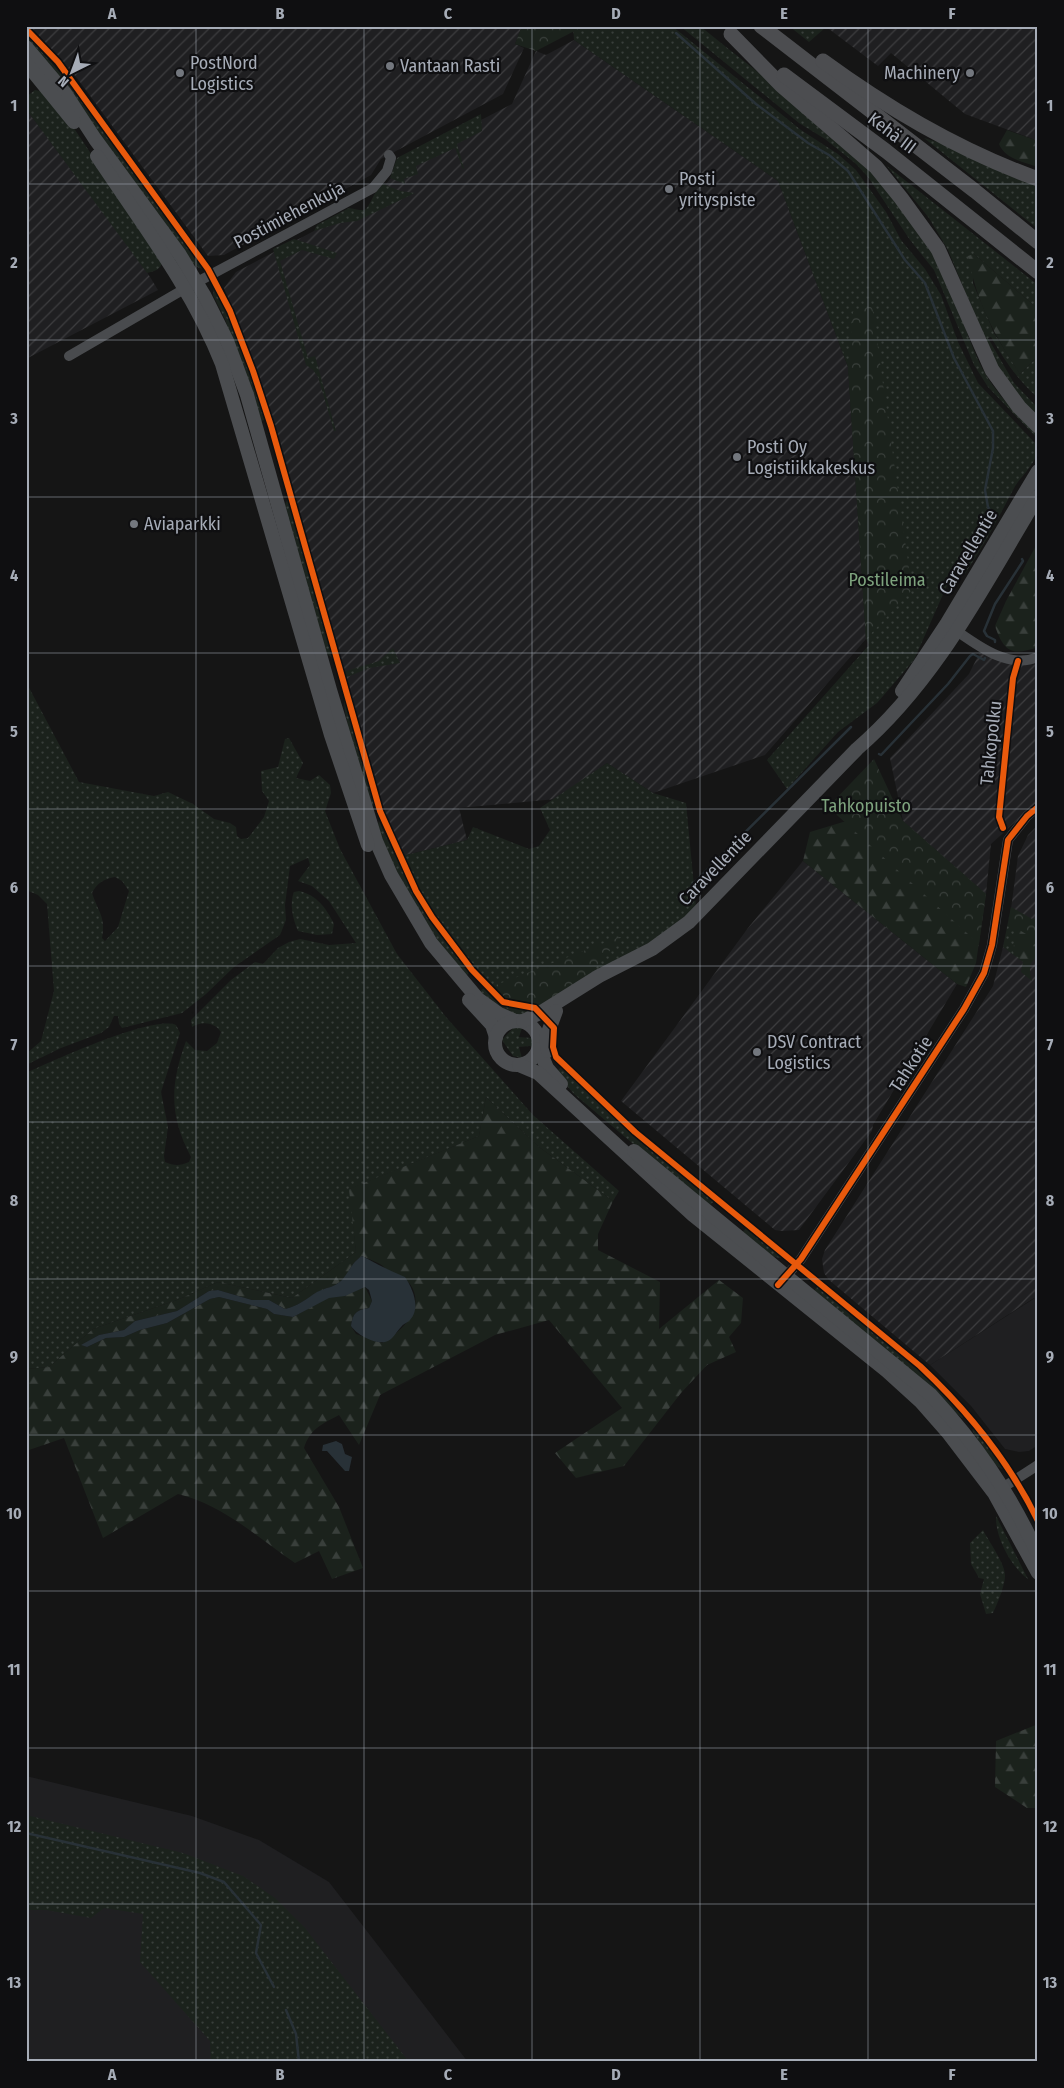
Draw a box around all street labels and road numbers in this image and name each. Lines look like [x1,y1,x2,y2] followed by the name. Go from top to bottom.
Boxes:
[863,108,921,158] street label: Kehä III
[230,176,348,253] street label: Postimiehenkuja
[934,505,1002,599] street label: Caravellentie
[976,700,1006,786] street label: Tahkopolku
[674,826,756,910] street label: Caravellentie
[885,1032,937,1096] street label: Tahkotie

